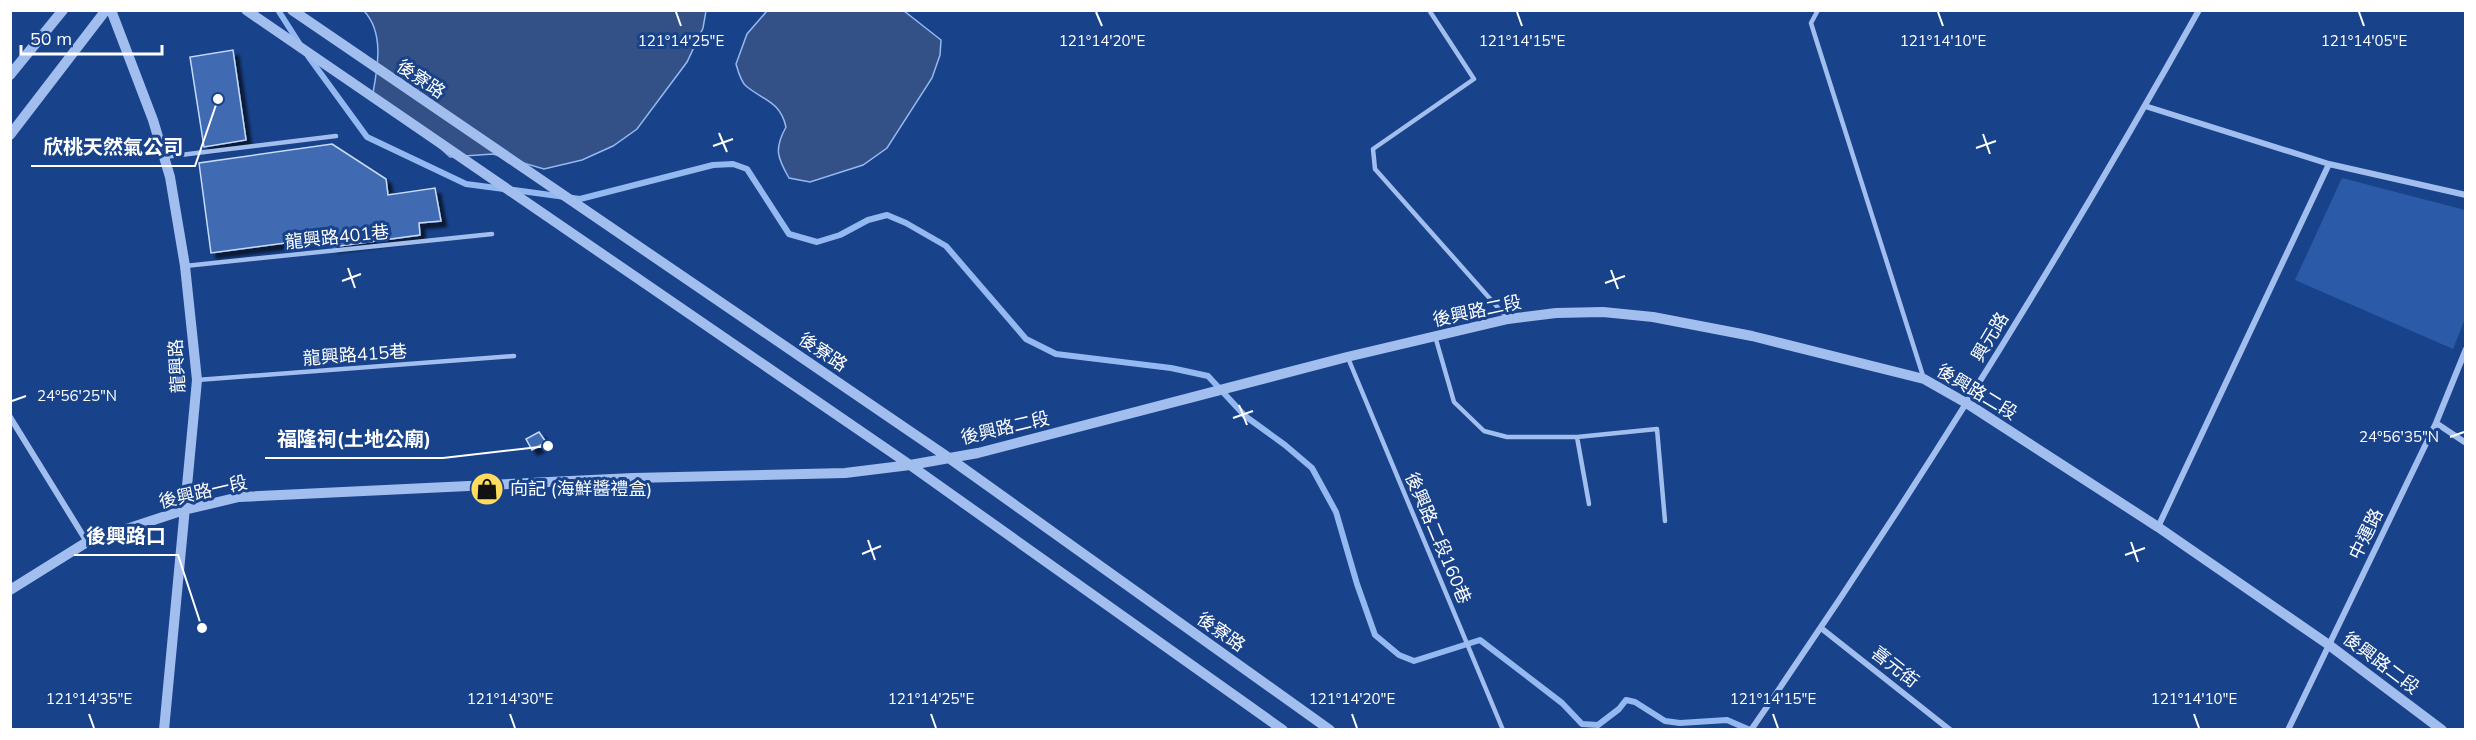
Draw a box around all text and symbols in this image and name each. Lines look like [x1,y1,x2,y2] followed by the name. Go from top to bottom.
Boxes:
[21,18,162,56] scale bar
[30,27,72,50] text: 50 m
[638,31,724,50] text: 121°14'25"E
[1059,31,1145,50] text: 121°14'20"E
[1479,31,1565,50] text: 121°14'15"E
[1900,31,1986,50] text: 121°14'10"E
[2321,31,2407,50] text: 121°14'05"E
[392,54,450,103] street label: 後寮路
[31,128,195,166] callout: 欣桃天然氣公司
[43,134,183,159] text: 欣桃天然氣公司
[284,220,390,253] street label: 龍興路401巷
[1430,290,1523,331] street label: 後興路二段
[1966,308,2013,366] street label: 興元路
[794,327,852,376] street label: 後寮路
[164,338,189,394] street label: 龍興路
[302,339,408,370] street label: 龍興路415巷
[1933,359,2022,425] street label: 後興路二段
[37,386,117,405] text: 24°56'25"N
[958,406,1051,449] street label: 後興路二段
[265,420,443,458] callout: 福隆祠(土地公廟)
[277,426,431,451] text: 福隆祠(土地公廟)
[2359,427,2439,446] text: 24°56'35"N
[1400,469,1476,607] street label: 後興路二段160巷
[156,470,249,513] street label: 後興路一段
[469,471,505,507] shop icon: 向記 (海鮮醬禮盒)
[510,477,652,500] place label: 向記 (海鮮醬禮盒)
[2343,504,2388,563] street label: 中運路
[74,517,178,555] callout: 後興路口
[86,523,166,548] text: 後興路口
[1193,607,1250,656] street label: 後寮路
[2338,626,2424,699] street label: 後興路二段
[1867,641,1924,692] street label: 喜元街
[46,689,132,708] text: 121°14'35"E
[467,689,553,708] text: 121°14'30"E
[888,689,974,708] text: 121°14'25"E
[1309,689,1395,708] text: 121°14'20"E
[1730,689,1816,708] text: 121°14'15"E
[2151,689,2237,708] text: 121°14'10"E

